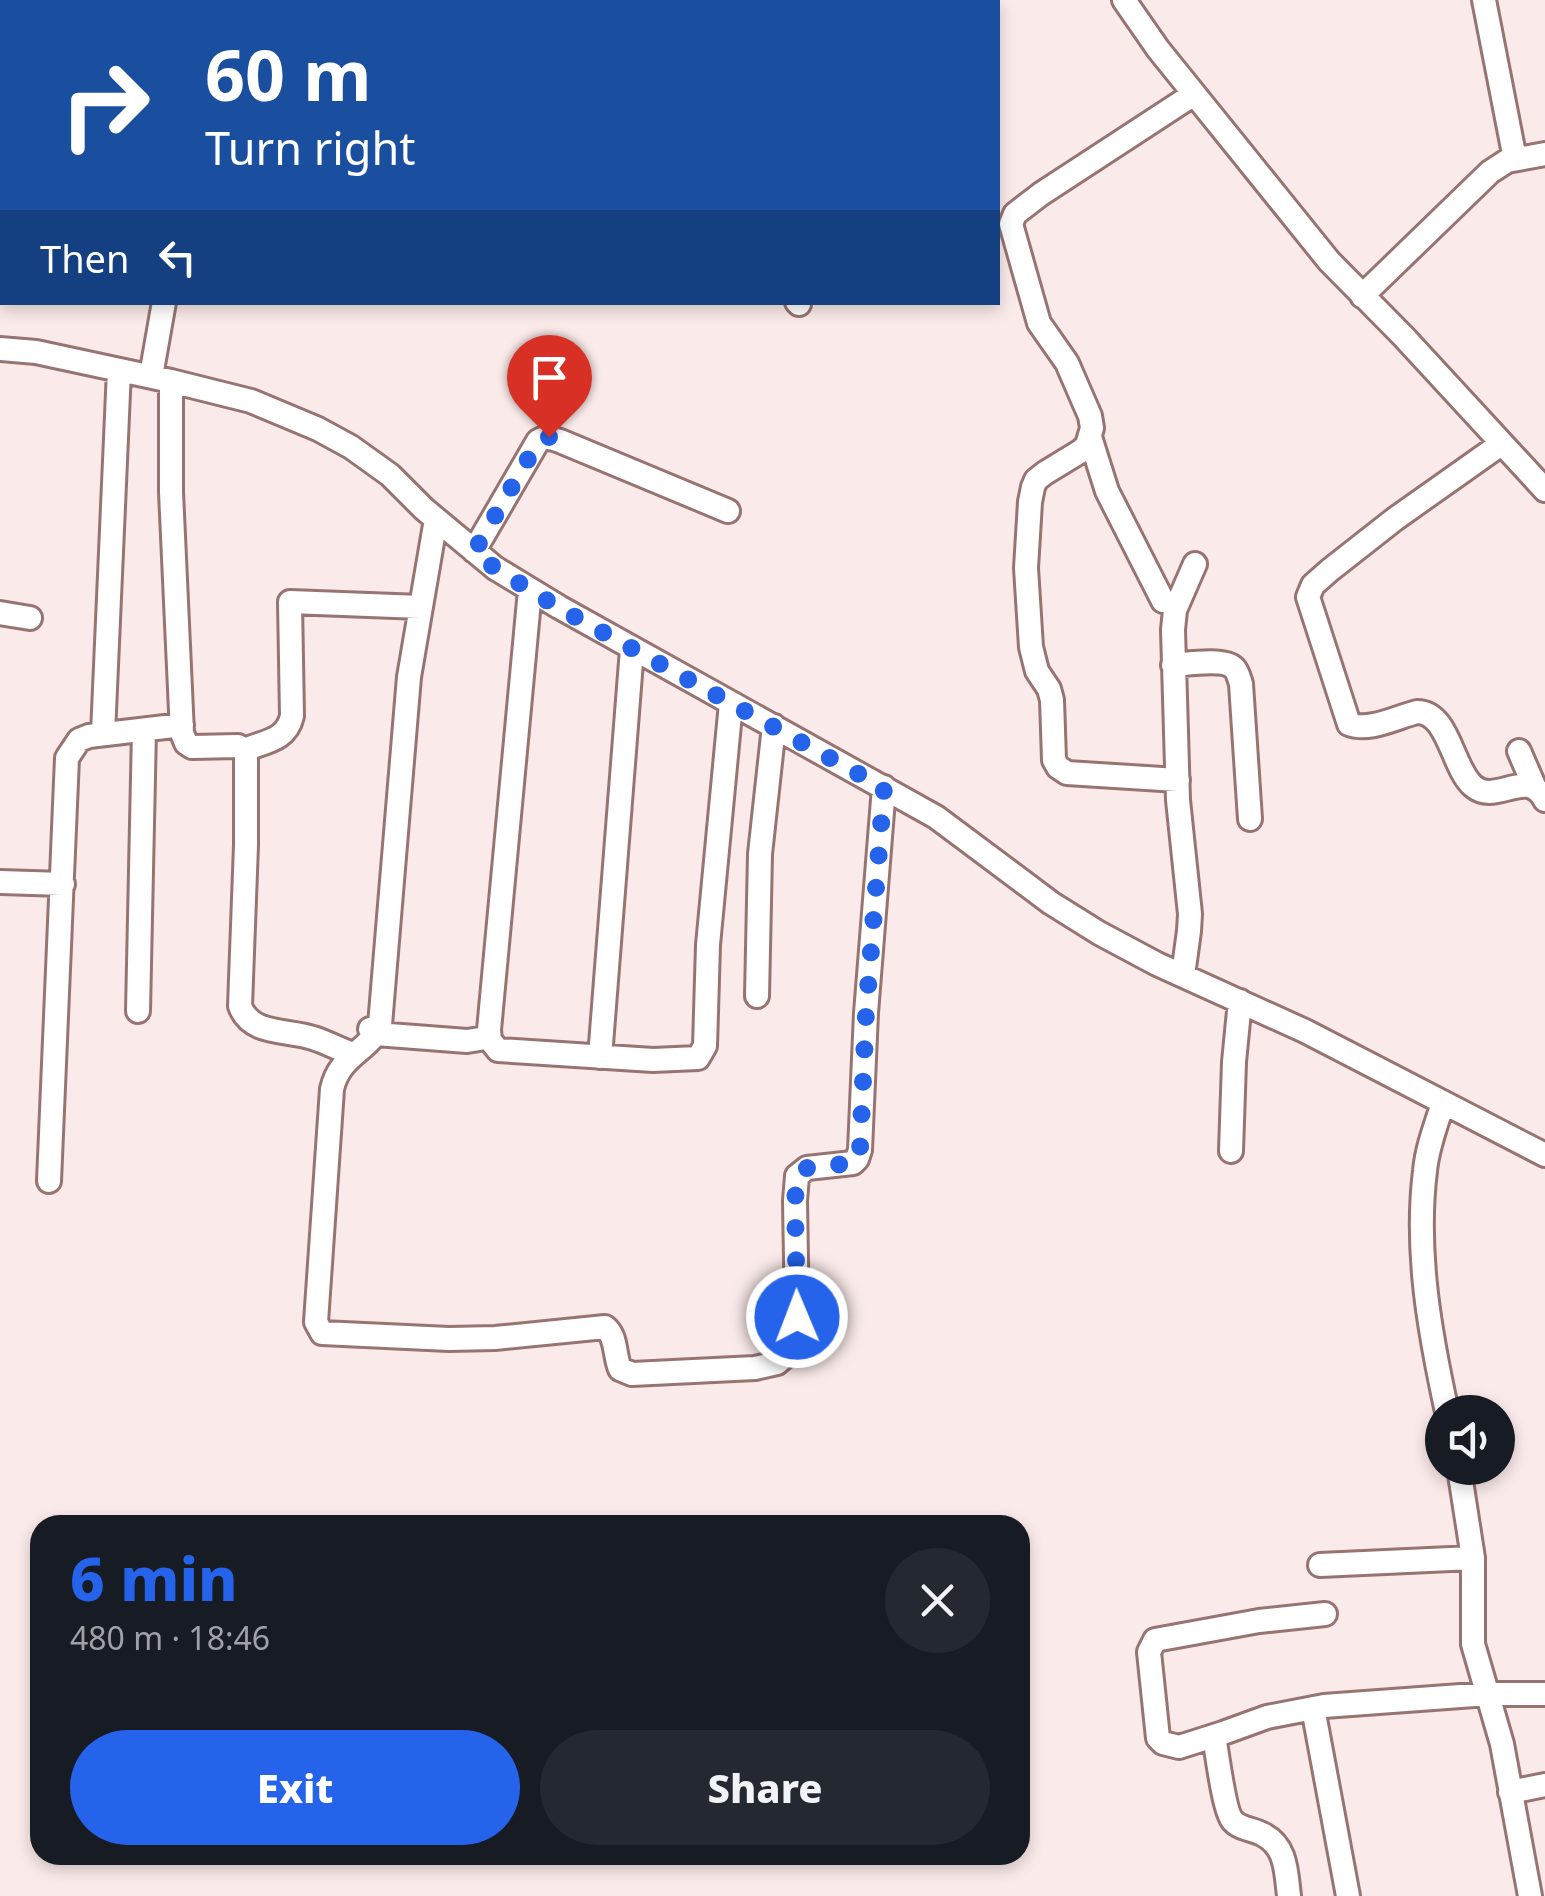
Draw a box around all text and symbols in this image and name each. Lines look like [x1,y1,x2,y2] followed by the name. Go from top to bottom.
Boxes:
[205,26,372,122] text: 60 m
[40,40,170,170] icon: right
[205,117,416,178] text: Turn right
[150,230,205,285] icon: left
[40,232,130,284] text: Then
[507,335,592,438] pin
[522,350,577,405] icon: arrive
[745,1265,849,1369] position arrow
[1425,1395,1515,1485] map controls
[1425,1395,1515,1485] button: sound
[70,1537,238,1619] text: 6 min
[885,1548,990,1653] button: close
[70,1616,270,1659] text: 480 m · 18:46
[70,1730,520,1845] button: Exit
[540,1730,990,1845] button: Share

